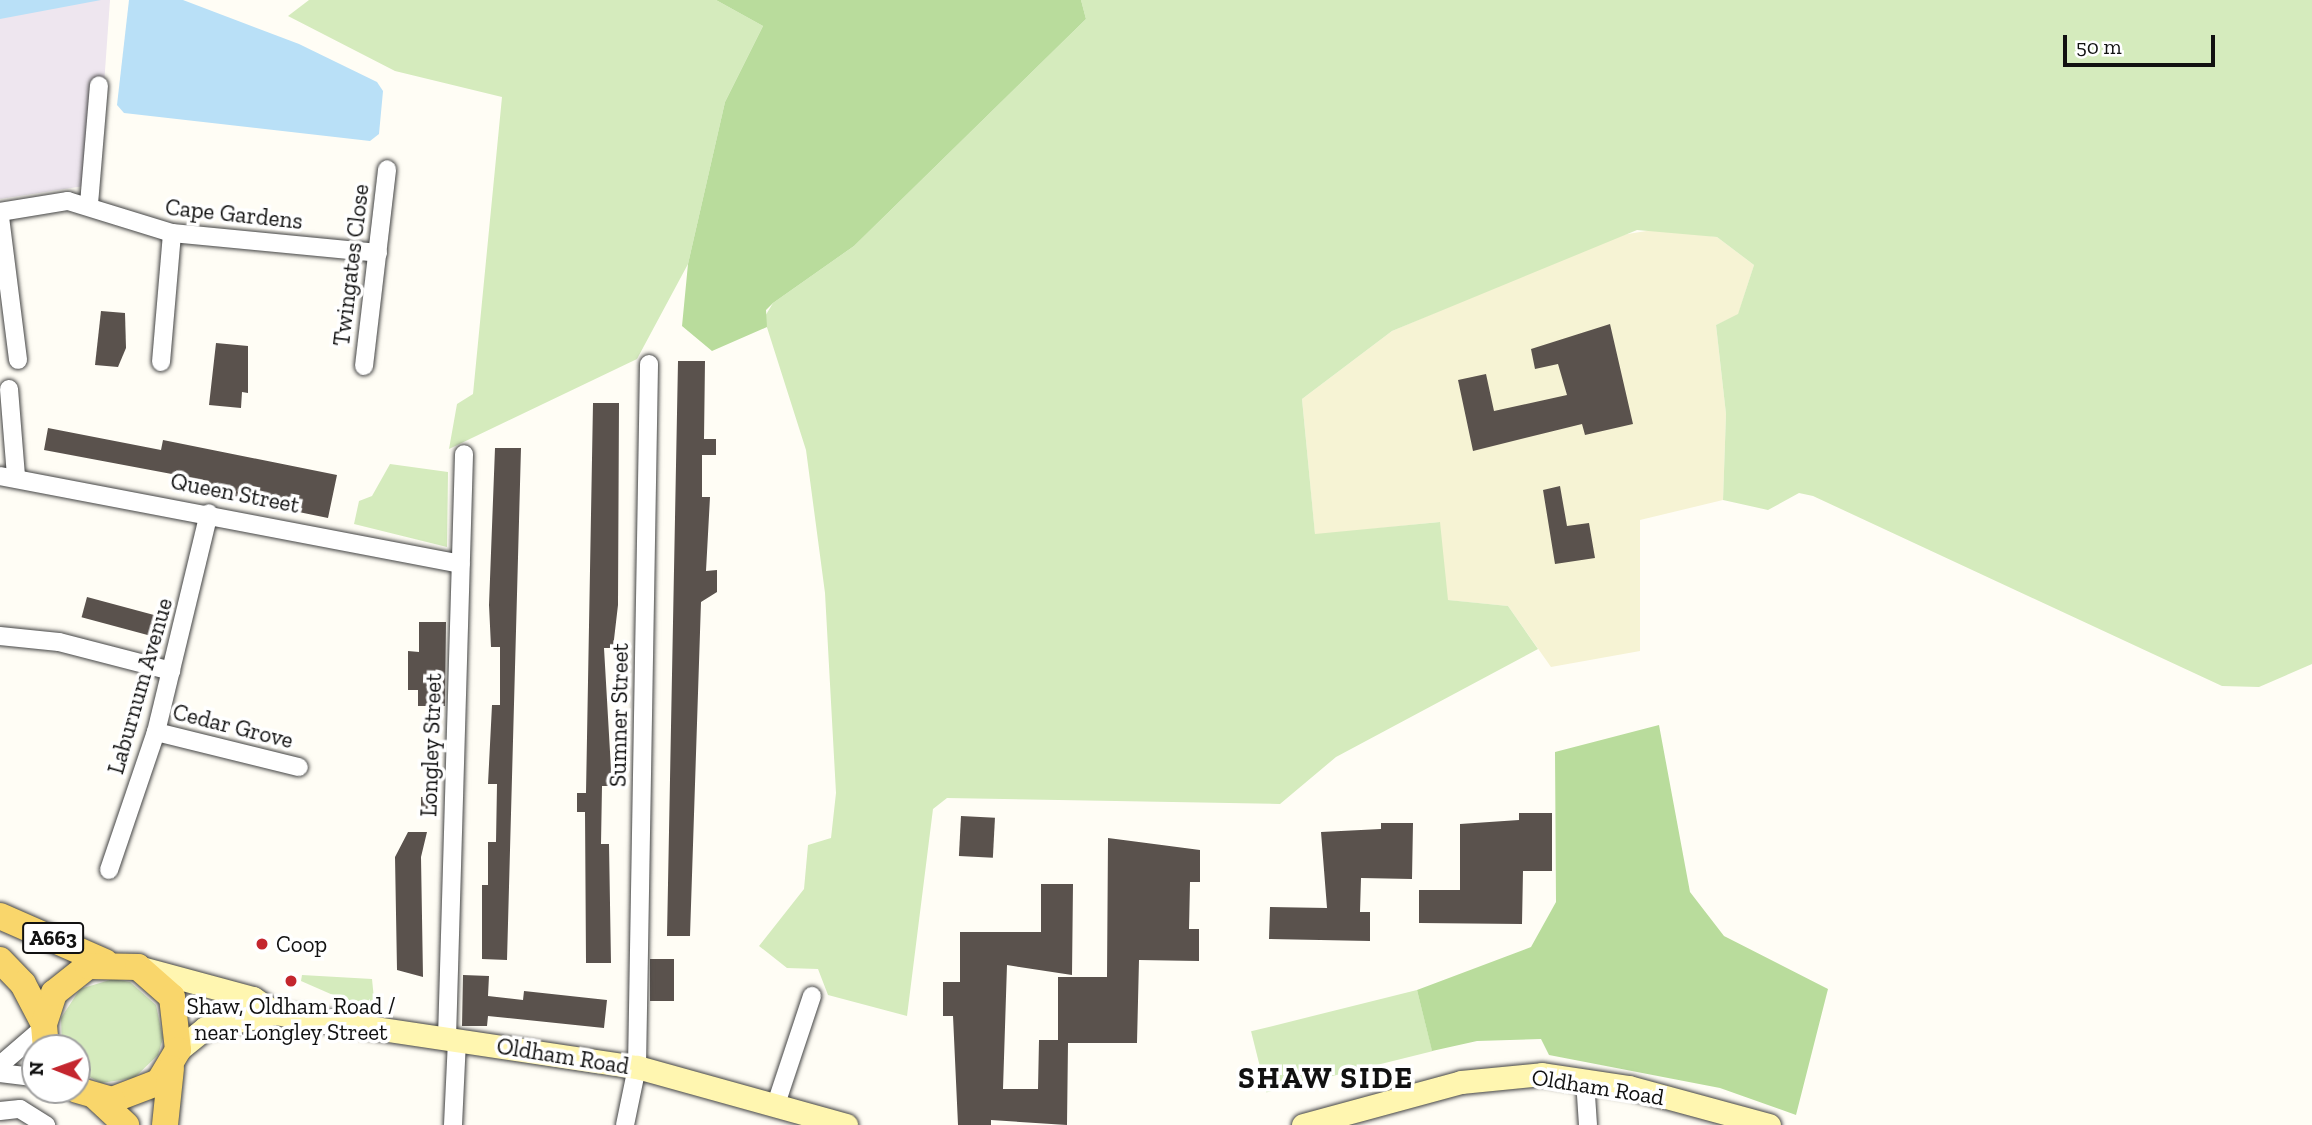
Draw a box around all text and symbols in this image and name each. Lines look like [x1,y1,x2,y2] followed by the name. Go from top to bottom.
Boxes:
[2067,21,2219,65] scale bar
[2076,34,2122,59] text: 50 m
[327,182,375,348] street label: Twingates Close
[164,193,304,235] street label: Cape Gardens
[168,467,302,519] street label: Queen Street
[102,594,178,778] street label: Laburnum Avenue
[604,643,634,787] street label: Sumner Street
[415,672,447,818] street label: Longley Street
[170,698,296,754] street label: Cedar Grove
[22,920,84,956] road number: A663
[276,930,327,958] place label: Coop
[254,936,270,952] marker: Coop
[283,973,299,989] marker: Shaw, Oldham Road / near Longley Street
[186,992,396,1046] place label: Shaw, Oldham Road / near Longley Street
[495,1032,631,1080] street label: Oldham Road
[21,1034,91,1104] north arrow
[1239,1060,1413,1096] district label: SHAW SIDE
[25,1061,48,1076] text: N
[1530,1063,1666,1111] street label: Oldham Road

